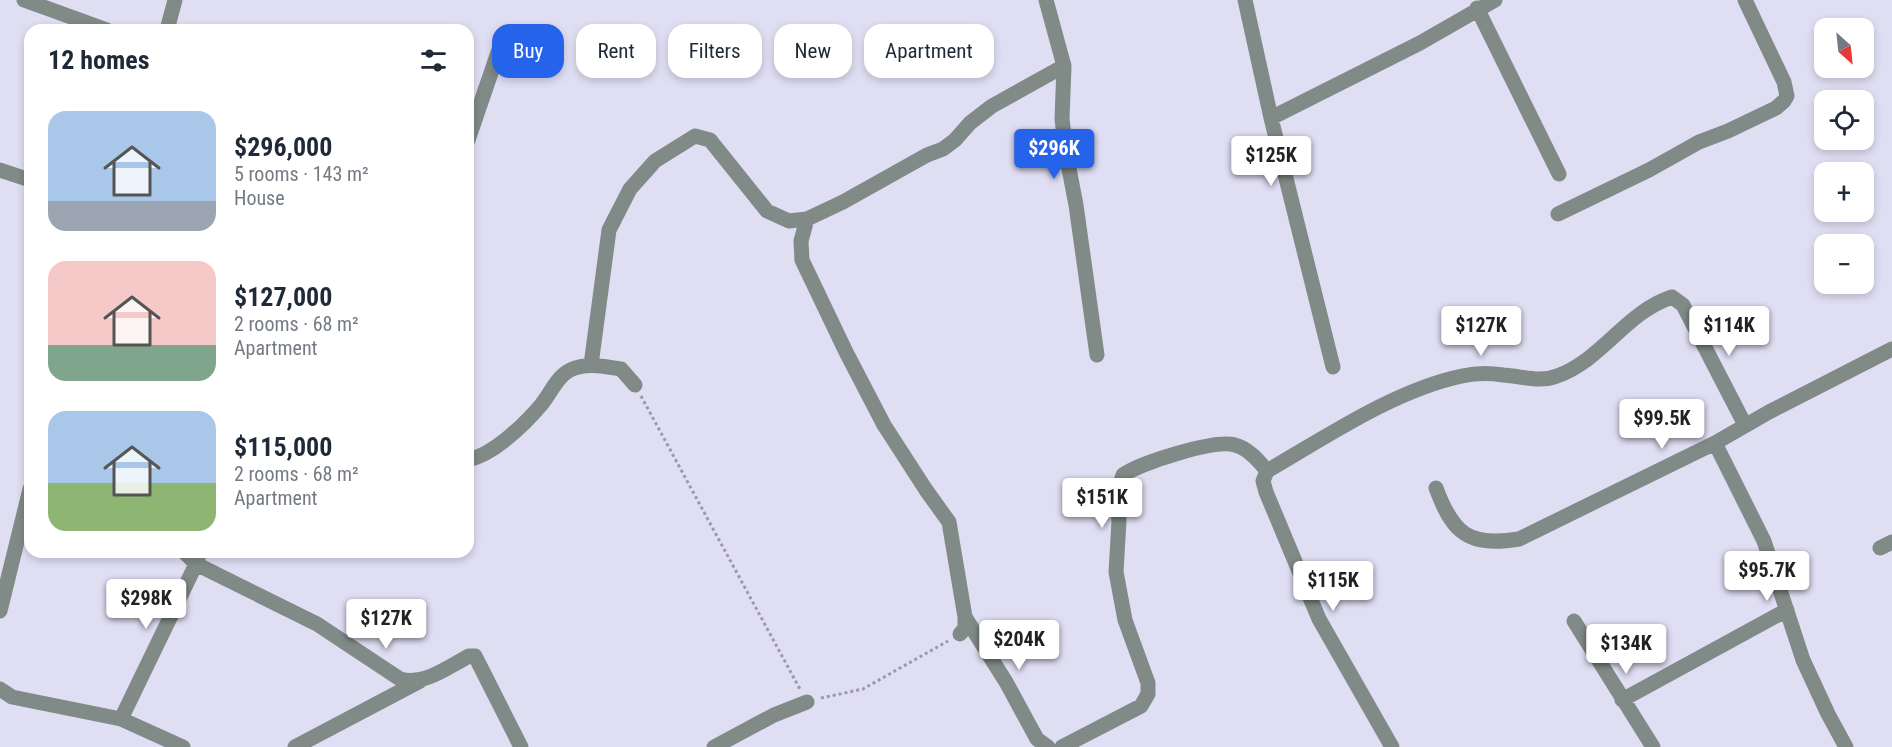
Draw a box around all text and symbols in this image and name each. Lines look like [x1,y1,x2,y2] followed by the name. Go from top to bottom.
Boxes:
[1814,18,1874,78] north arrow
[1814,18,1874,294] map controls
[492,24,564,78] chip: Buy
[576,24,656,78] chip: Rent
[668,24,762,78] chip: Filters
[774,24,852,78] chip: New
[864,24,994,78] chip: Apartment
[417,44,450,77] icon: filters
[48,45,150,75] text: 12 homes
[1814,90,1874,150] button: locate
[1012,129,1096,180] pin: $296K
[234,132,332,162] text: $296,000
[96,135,168,207] icon: home
[1028,136,1080,160] text: $296K
[1229,136,1313,187] pin: $125K
[1245,143,1297,167] text: $125K
[234,162,369,186] text: 5 rooms · 143 m²
[1814,162,1874,222] button: +
[234,186,285,210] text: House
[1814,234,1874,294] button: −
[234,282,332,312] text: $127,000
[96,285,168,357] icon: home
[1439,306,1523,357] pin: $127K
[1687,306,1771,357] pin: $114K
[234,312,359,336] text: 2 rooms · 68 m²
[1455,313,1507,337] text: $127K
[1703,313,1755,337] text: $114K
[234,336,318,360] text: Apartment
[1613,399,1711,450] pin: $99.5K
[1633,406,1691,430] text: $99.5K
[234,432,332,462] text: $115,000
[96,435,168,507] icon: home
[234,462,359,486] text: 2 rooms · 68 m²
[1060,478,1144,529] pin: $151K
[1076,485,1128,509] text: $151K
[234,486,318,510] text: Apartment
[1718,551,1816,602] pin: $95.7K
[1738,558,1796,582] text: $95.7K
[1291,561,1375,612] pin: $115K
[1307,568,1359,592] text: $115K
[104,579,188,630] pin: $298K
[120,586,172,610] text: $298K
[344,599,428,650] pin: $127K
[360,606,412,630] text: $127K
[977,620,1061,671] pin: $204K
[1584,624,1668,675] pin: $134K
[993,627,1045,651] text: $204K
[1600,631,1652,655] text: $134K

